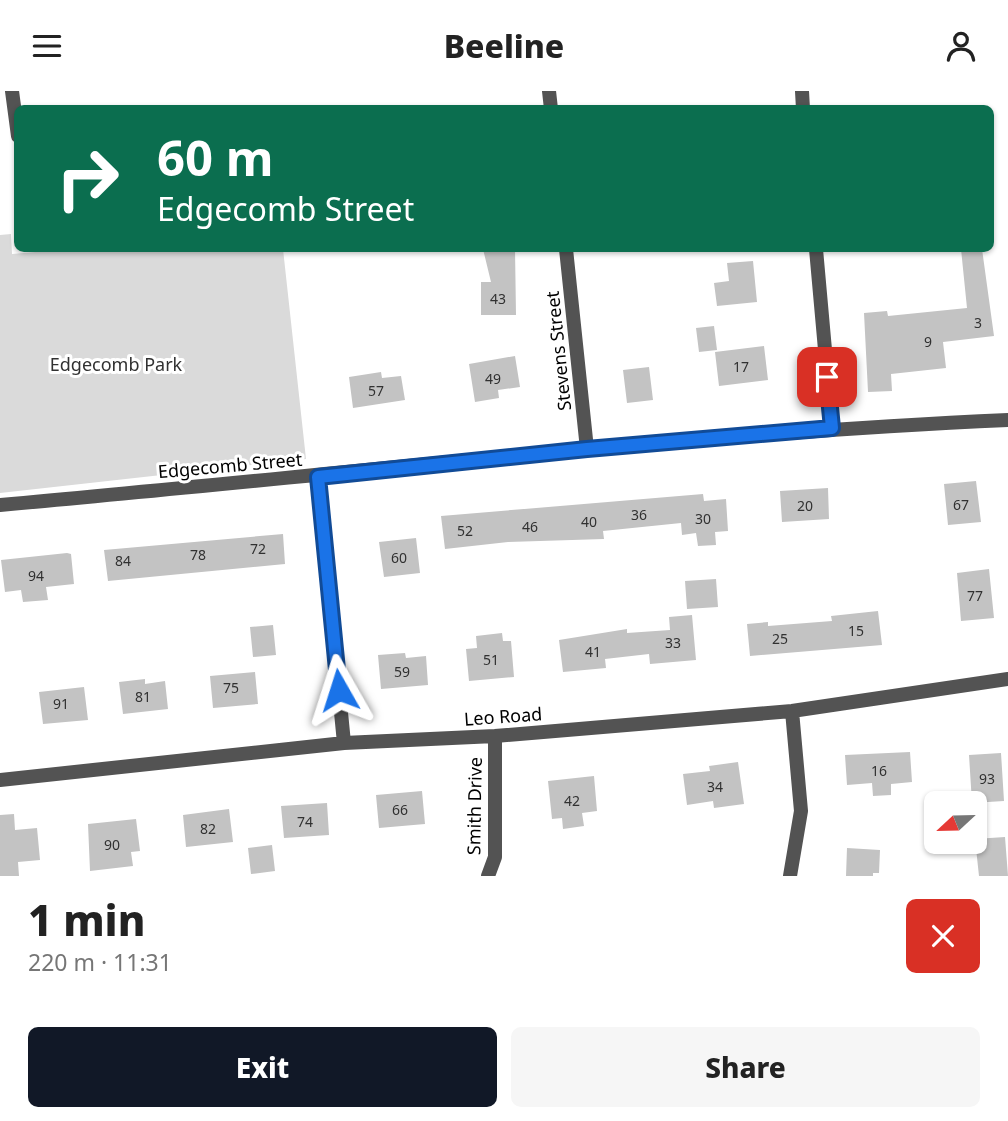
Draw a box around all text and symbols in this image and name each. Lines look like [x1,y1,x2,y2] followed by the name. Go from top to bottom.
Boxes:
[444,24,564,67] text: Beeline
[28,27,66,65] icon: menu
[942,27,980,65] icon: person
[157,124,274,190] text: 60 m
[42,133,133,224] icon: right
[157,187,414,230] text: Edgecomb Street
[490,289,506,308] house number: 43
[540,290,576,412] street label: Stevens Street
[974,313,982,332] house number: 3
[924,332,932,351] house number: 9
[797,347,857,407] pin
[50,352,183,376] park label: Edgecomb Park
[733,357,749,376] house number: 17
[808,358,846,396] icon: arrive
[485,369,501,388] house number: 49
[368,381,384,400] house number: 57
[157,447,304,483] street label: Edgecomb Street
[953,495,969,514] house number: 67
[797,496,813,515] house number: 20
[631,505,647,524] house number: 36
[695,509,711,528] house number: 30
[581,512,597,531] house number: 40
[522,517,538,536] house number: 46
[457,521,473,540] house number: 52
[250,539,266,558] house number: 72
[190,545,206,564] house number: 78
[391,548,407,567] house number: 60
[115,551,131,570] house number: 84
[28,566,44,585] house number: 94
[967,586,983,605] house number: 77
[848,621,864,640] house number: 15
[772,629,788,648] house number: 25
[665,633,681,652] house number: 33
[585,642,601,661] house number: 41
[483,650,499,669] house number: 51
[302,653,376,727] position arrow
[394,662,410,681] house number: 59
[223,678,239,697] house number: 75
[135,687,151,706] house number: 81
[53,694,69,713] house number: 91
[463,701,543,731] street label: Leo Road
[461,757,487,855] street label: Smith Drive
[871,761,887,780] house number: 16
[979,769,995,788] house number: 93
[707,777,723,796] house number: 34
[564,791,580,810] house number: 42
[924,791,987,854] north arrow
[924,791,987,854] map controls
[392,800,408,819] house number: 66
[297,812,313,831] house number: 74
[200,819,216,838] house number: 82
[104,835,120,854] house number: 90
[28,891,145,948] text: 1 min
[906,899,980,973] button: close
[28,946,172,978] text: 220 m · 11:31
[28,1027,497,1107] button: Exit
[511,1027,980,1107] button: Share

